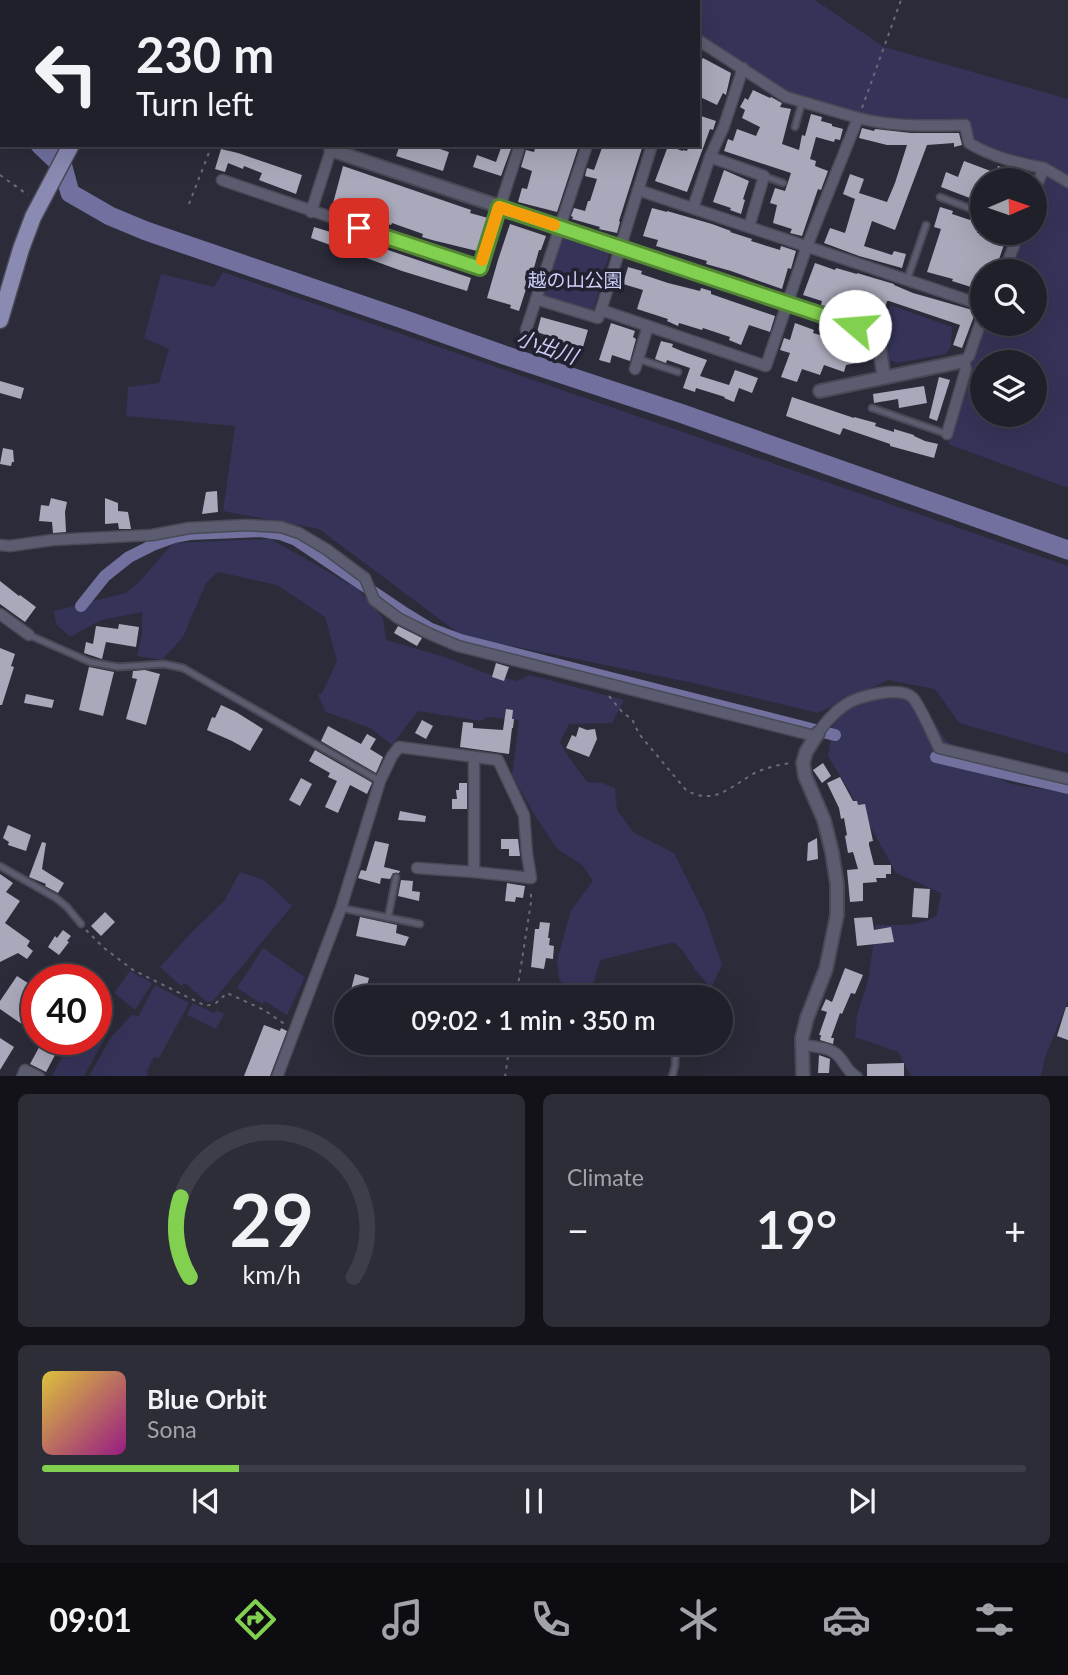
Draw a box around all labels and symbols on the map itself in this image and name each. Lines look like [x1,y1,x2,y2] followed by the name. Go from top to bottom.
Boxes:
[970,168,1046,245] north arrow
[329,198,389,258] pin
[527,268,623,291] park label: 越の山公園
[818,289,892,363] position arrow
[513,324,583,369] water label: 小出川
[21,964,112,1055] speed limit sign: 40

